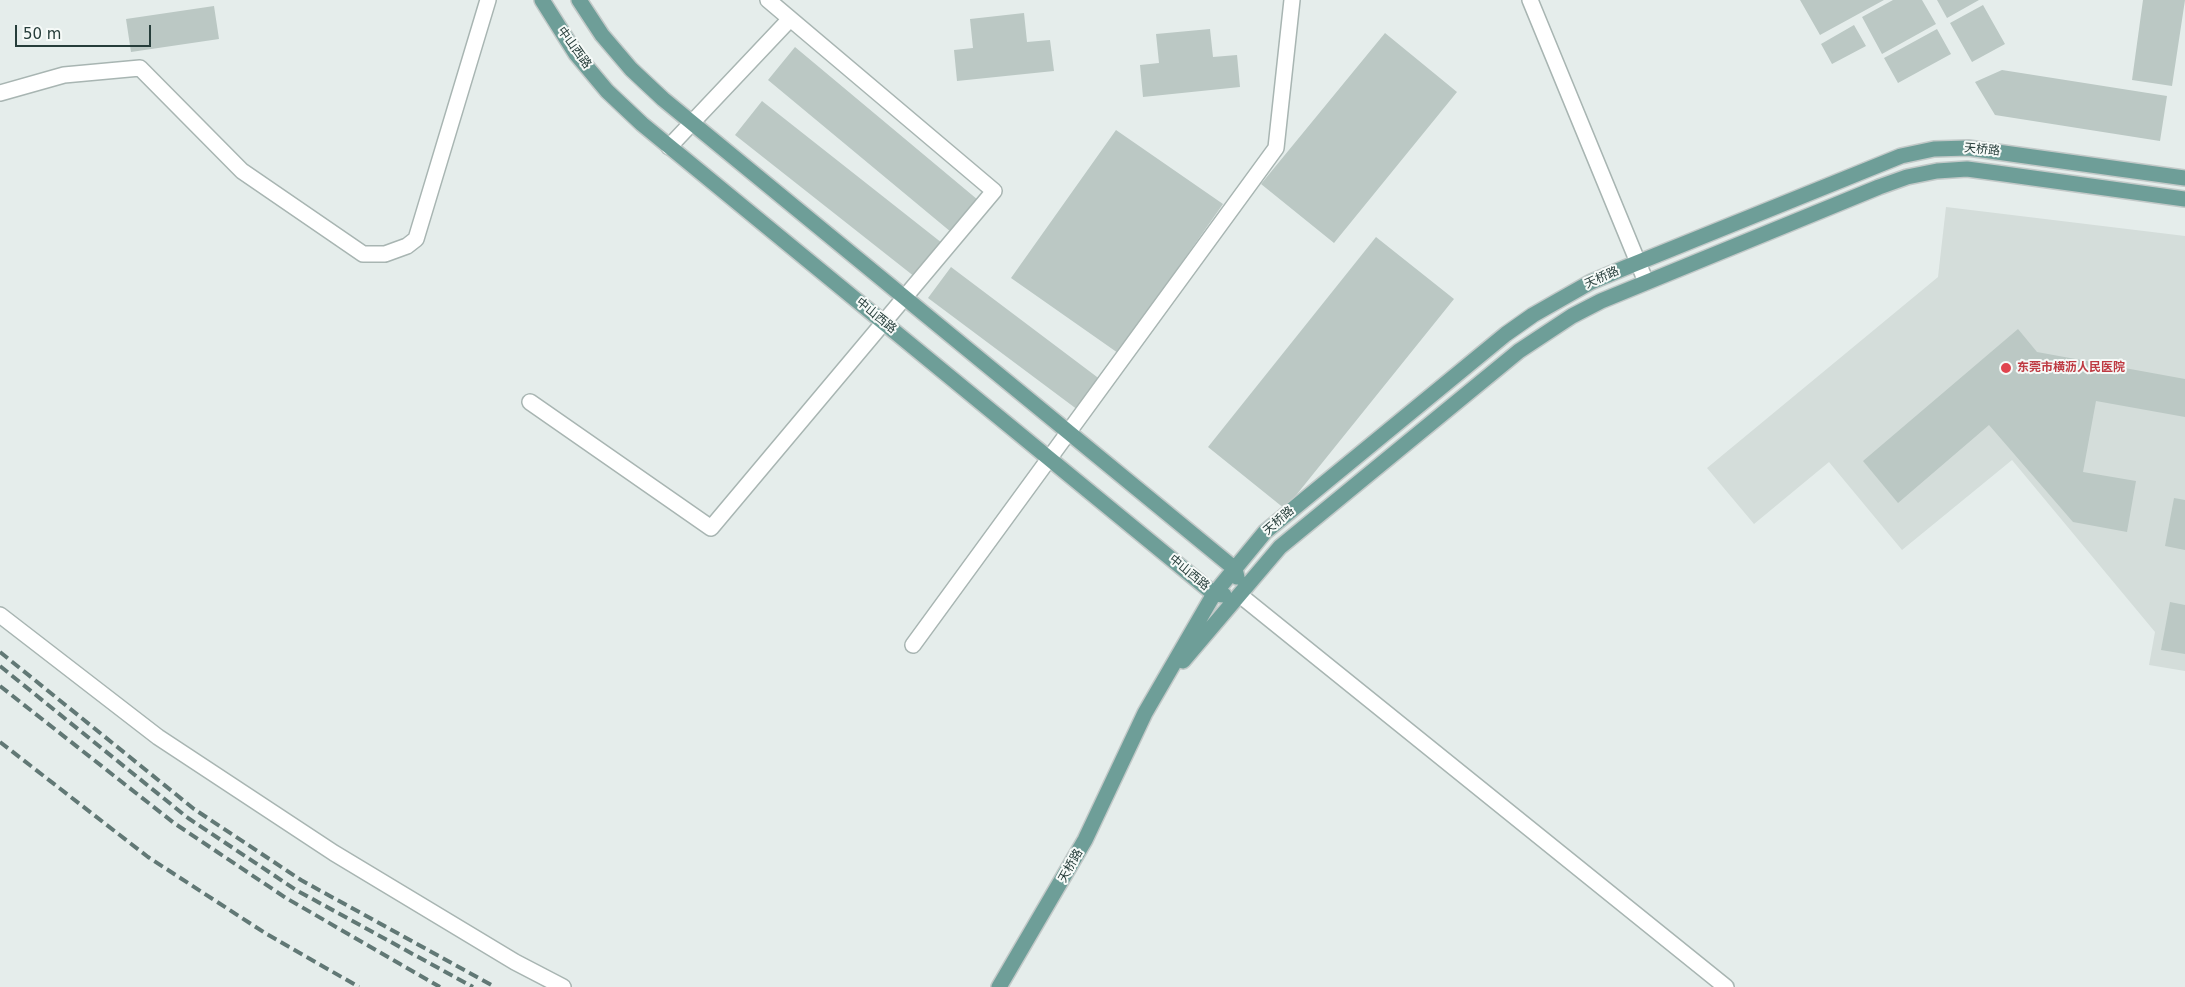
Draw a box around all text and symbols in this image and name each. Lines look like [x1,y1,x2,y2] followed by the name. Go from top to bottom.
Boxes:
[18,15,154,47] scale bar
[554,24,594,72] street label: 中山西路
[23,25,61,43] text: 50 m
[1963,141,2001,159] street label: 天桥路
[1583,264,1621,292] street label: 天桥路
[853,295,899,337] street label: 中山西路
[1999,361,2013,375] marker: 东莞市横沥人民医院
[2017,361,2125,375] place label: 东莞市横沥人民医院
[1261,504,1297,538] street label: 天桥路
[1166,552,1212,594] street label: 中山西路
[1056,847,1086,885] street label: 天桥路

